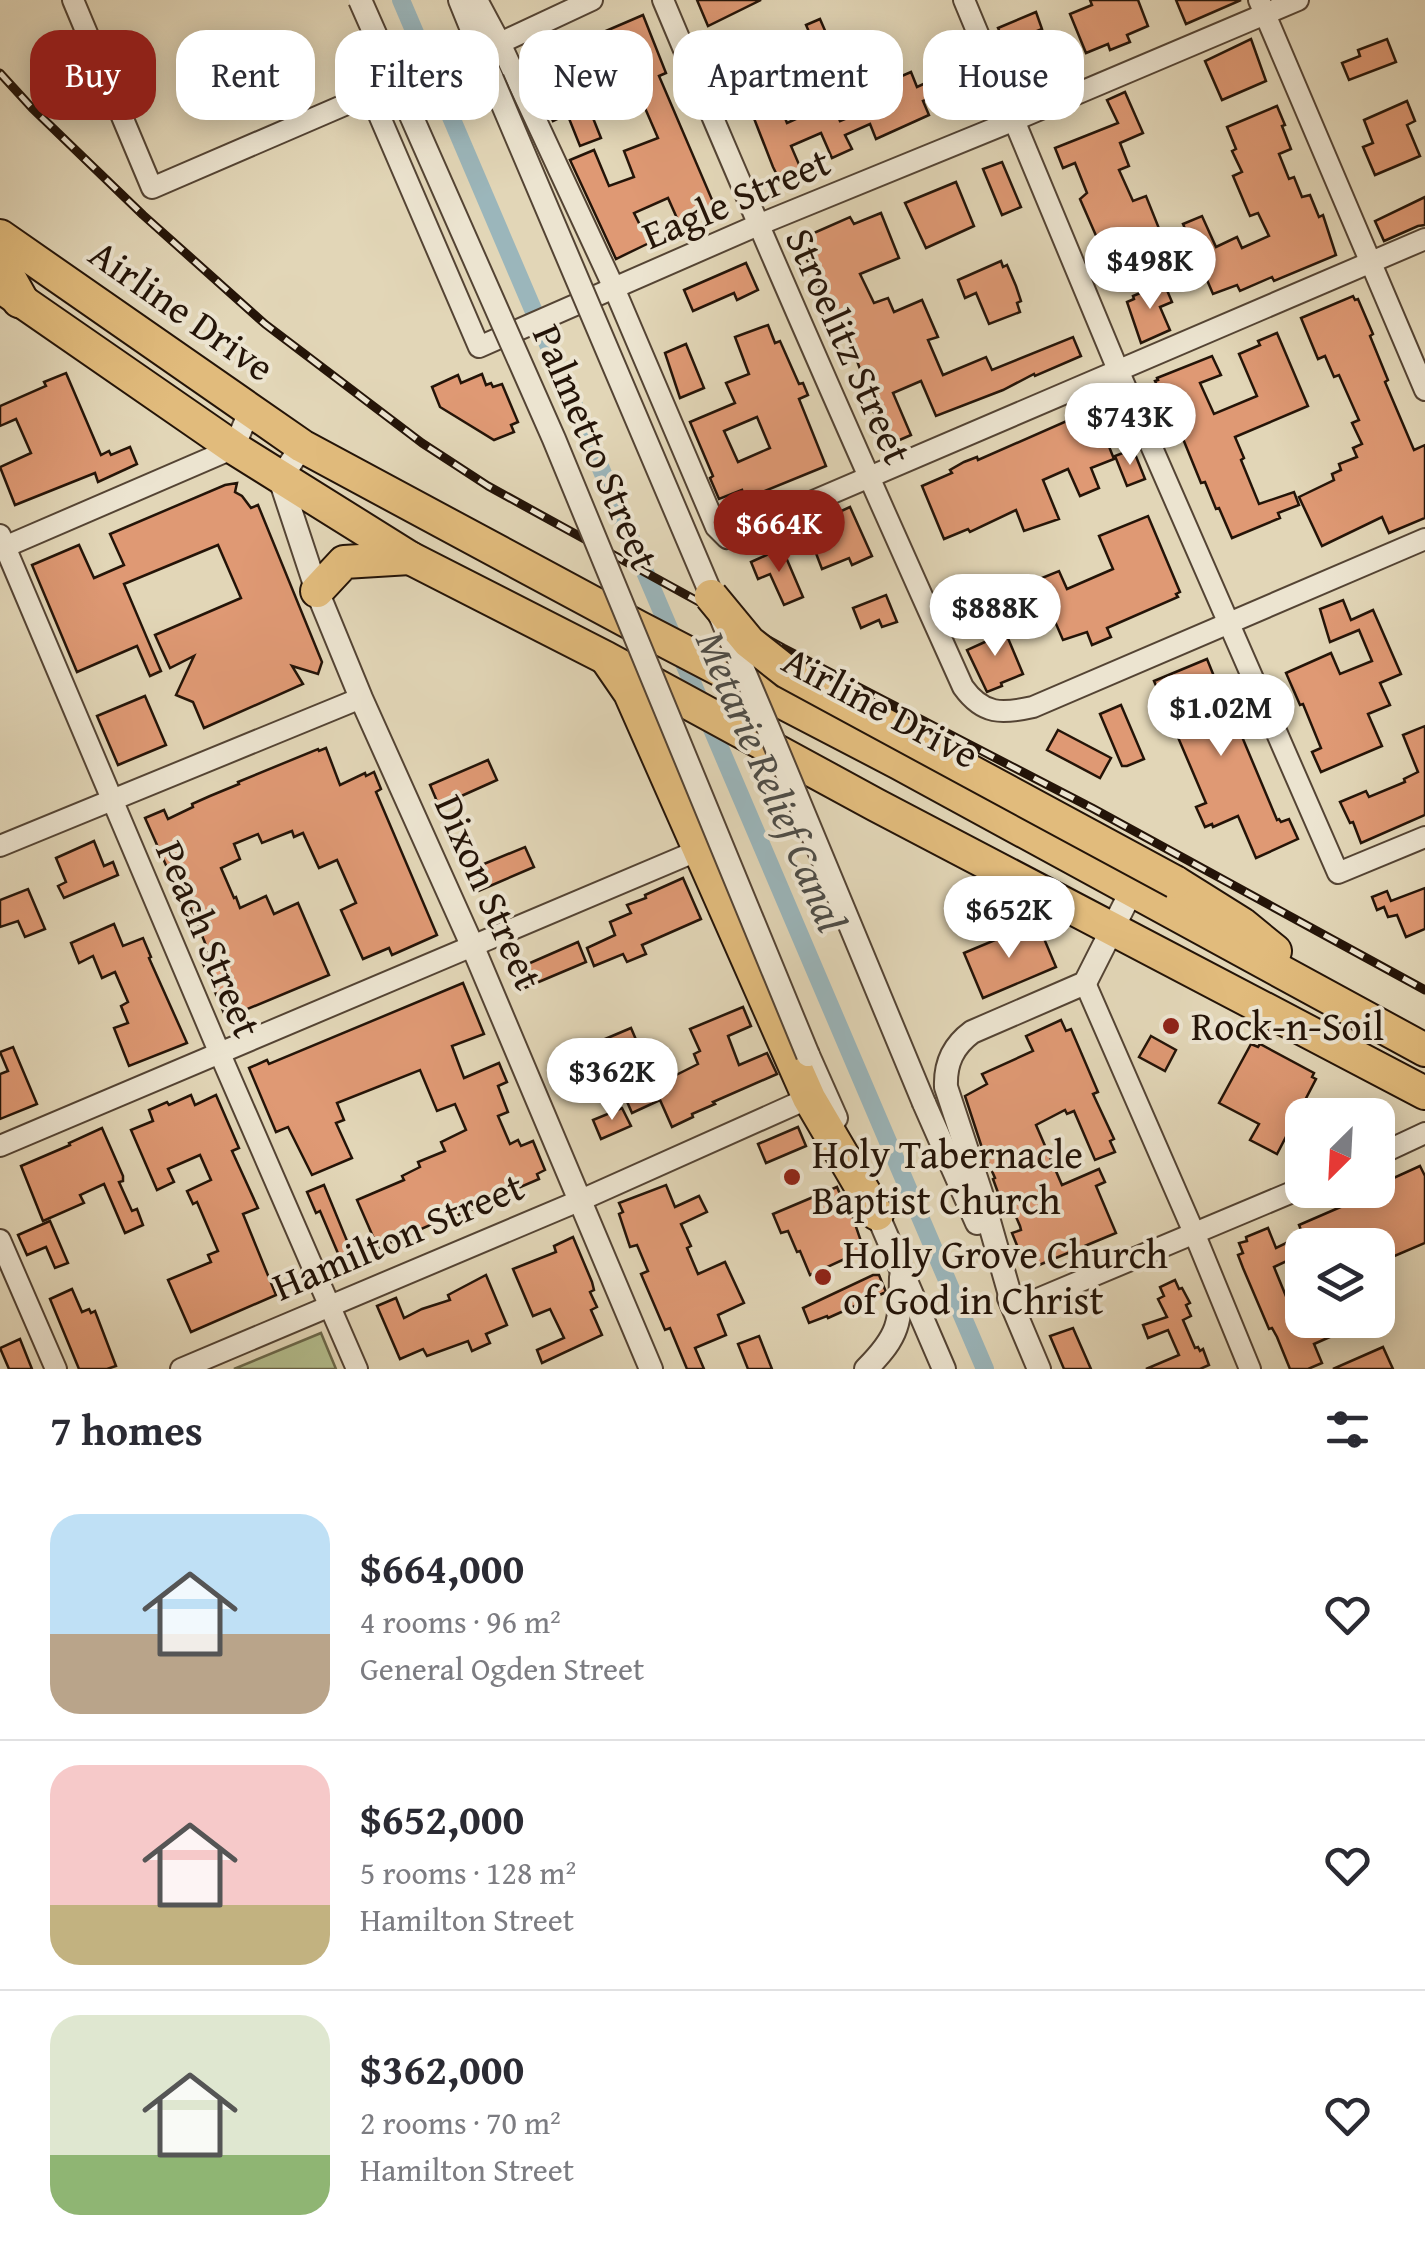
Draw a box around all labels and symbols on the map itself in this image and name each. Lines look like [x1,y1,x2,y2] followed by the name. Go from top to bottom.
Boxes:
[633,131,839,264] street label: Eagle Street
[771,218,928,473] street label: Stroelitz Street
[78,224,287,395] street label: Airline Drive
[1080,227,1220,312] pin: $498K
[518,315,675,579] street label: Palmetto Street
[1060,383,1200,468] pin: $743K
[709,490,849,575] pin: $664K
[925,574,1065,659] pin: $888K
[681,621,863,941] water label: Metarie Relief Canal
[773,630,990,783] street label: Airline Drive
[1140,674,1302,759] pin: $1.02M
[420,785,559,999] street label: Dixon Street
[142,831,277,1046] street label: Peach Street
[939,876,1079,961] pin: $652K
[1191,996,1384,1055] place label: Rock-n-Soil
[1160,1015,1182,1037] marker: Rock-n-Soil
[542,1038,682,1123] pin: $362K
[1285,1098,1395,1208] north arrow
[812,1124,1083,1229] place label: Holy Tabernacle Baptist Church
[263,1156,532,1315] street label: Hamilton Street
[781,1166,803,1188] marker: Holy Tabernacle Baptist Church
[843,1224,1168,1329] place label: Holly Grove Church of God in Christ
[812,1266,834,1288] marker: Holly Grove Church of God in Christ

